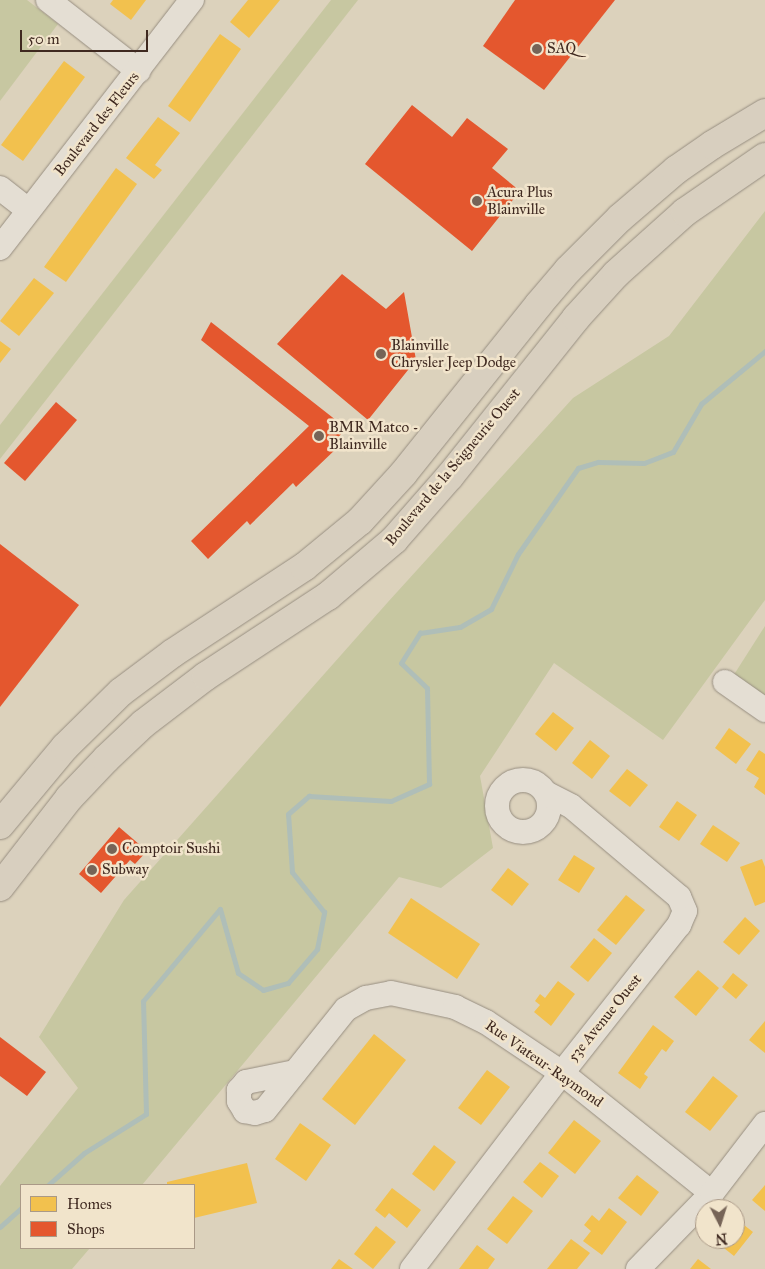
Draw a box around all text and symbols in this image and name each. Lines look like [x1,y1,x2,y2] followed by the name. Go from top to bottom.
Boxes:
[22,20,150,52] scale bar
[28,30,60,48] text: 50 m
[547,40,576,58] place label: SAQ
[531,43,543,55] marker: SAQ
[51,68,143,180] street label: Boulevard des Fleurs
[487,183,553,218] place label: Acura Plus Blainville
[471,195,483,207] marker: Acura Plus Blainville
[391,336,516,371] place label: Blainville Chrysler Jeep Dodge
[375,348,387,360] marker: Blainville Chrysler Jeep Dodge
[382,385,524,549] street label: Boulevard de la Seigneurie Ouest
[329,418,419,453] place label: BMR Matco - Blainville
[313,430,325,442] marker: BMR Matco - Blainville
[122,840,220,858] place label: Comptoir Sushi
[106,843,118,855] marker: Comptoir Sushi
[102,861,149,879] place label: Subway
[86,864,98,876] marker: Subway
[564,971,646,1065] street label: 53e Avenue Ouest
[482,1017,606,1111] street label: Rue Viateur-Raymond
[20,1184,195,1249] legend
[67,1195,112,1213] text: Homes
[695,1199,745,1249] north arrow
[67,1220,105,1238] text: Shops
[715,1229,728,1247] text: N

